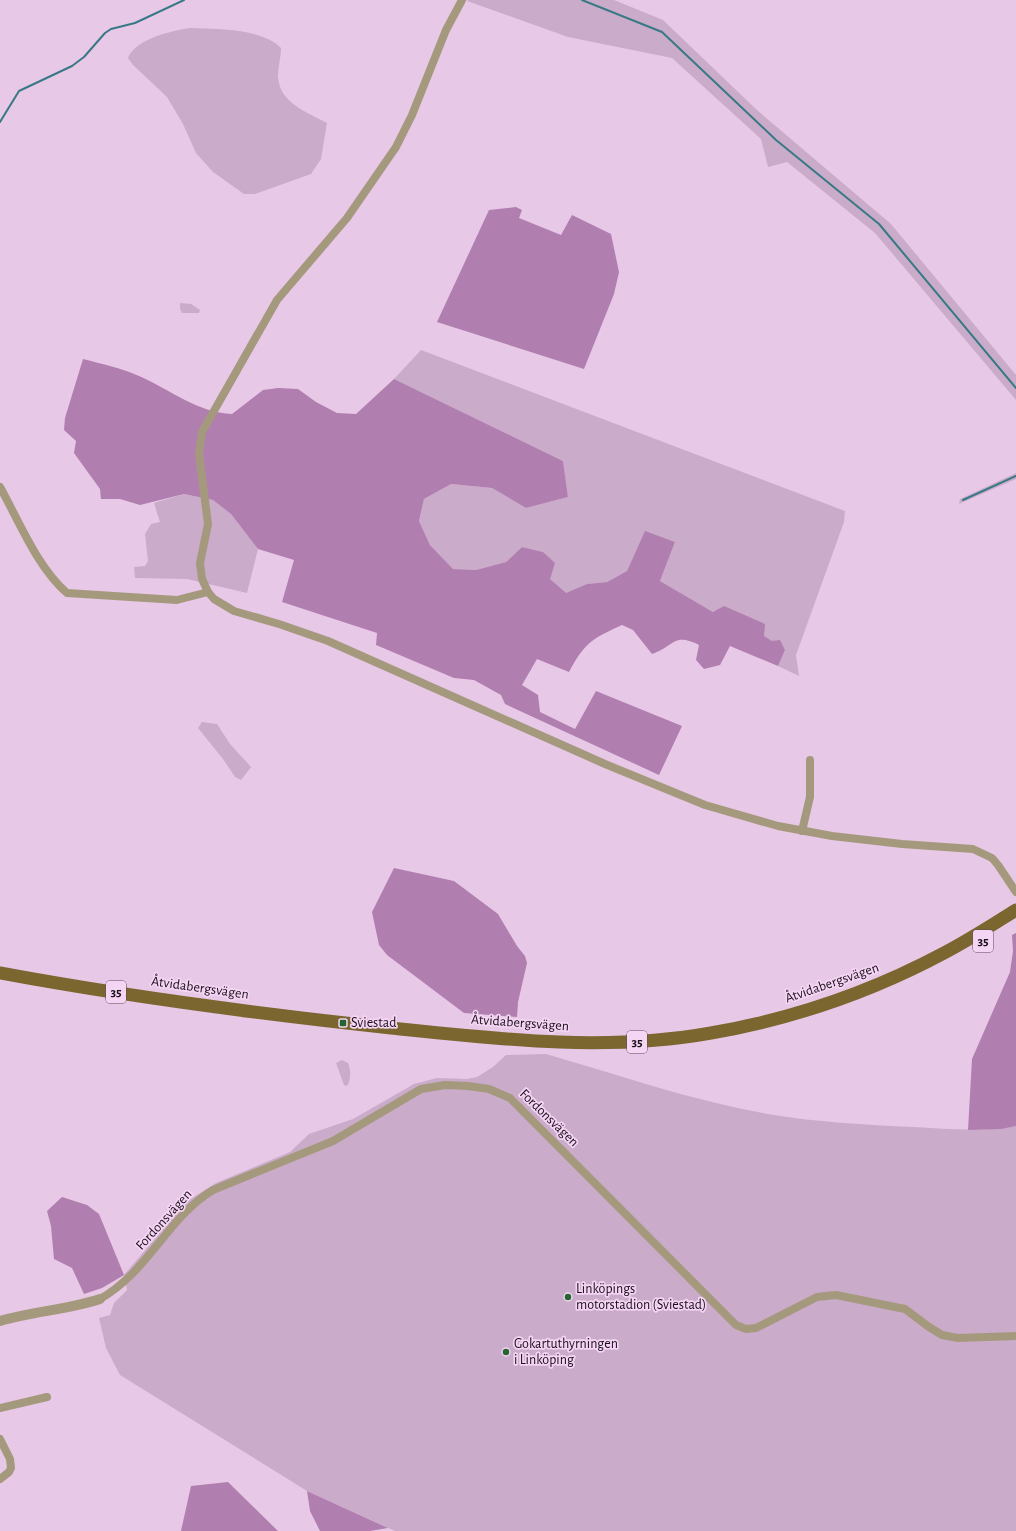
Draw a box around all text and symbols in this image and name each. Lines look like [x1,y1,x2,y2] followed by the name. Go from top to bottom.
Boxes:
[973,930,993,952] road number: 35
[783,959,881,1006] street label: Åtvidabergsvägen
[150,972,250,1002] street label: Åtvidabergsvägen
[106,981,126,1003] road number: 35
[471,1011,570,1033] street label: Åtvidabergsvägen
[351,1016,396,1030] place label: Sviestad
[338,1018,348,1028] marker: Sviestad
[627,1031,647,1053] road number: 35
[517,1087,581,1149] street label: Fordonsvägen
[133,1187,195,1253] street label: Fordonsvägen
[576,1282,706,1312] place label: Linköpings motorstadion (Sviestad)
[563,1292,573,1302] marker: Linköpings motorstadion (Sviestad)
[514,1337,618,1367] place label: Gokartuthyrningen i Linköping
[501,1347,511,1357] marker: Gokartuthyrningen i Linköping

